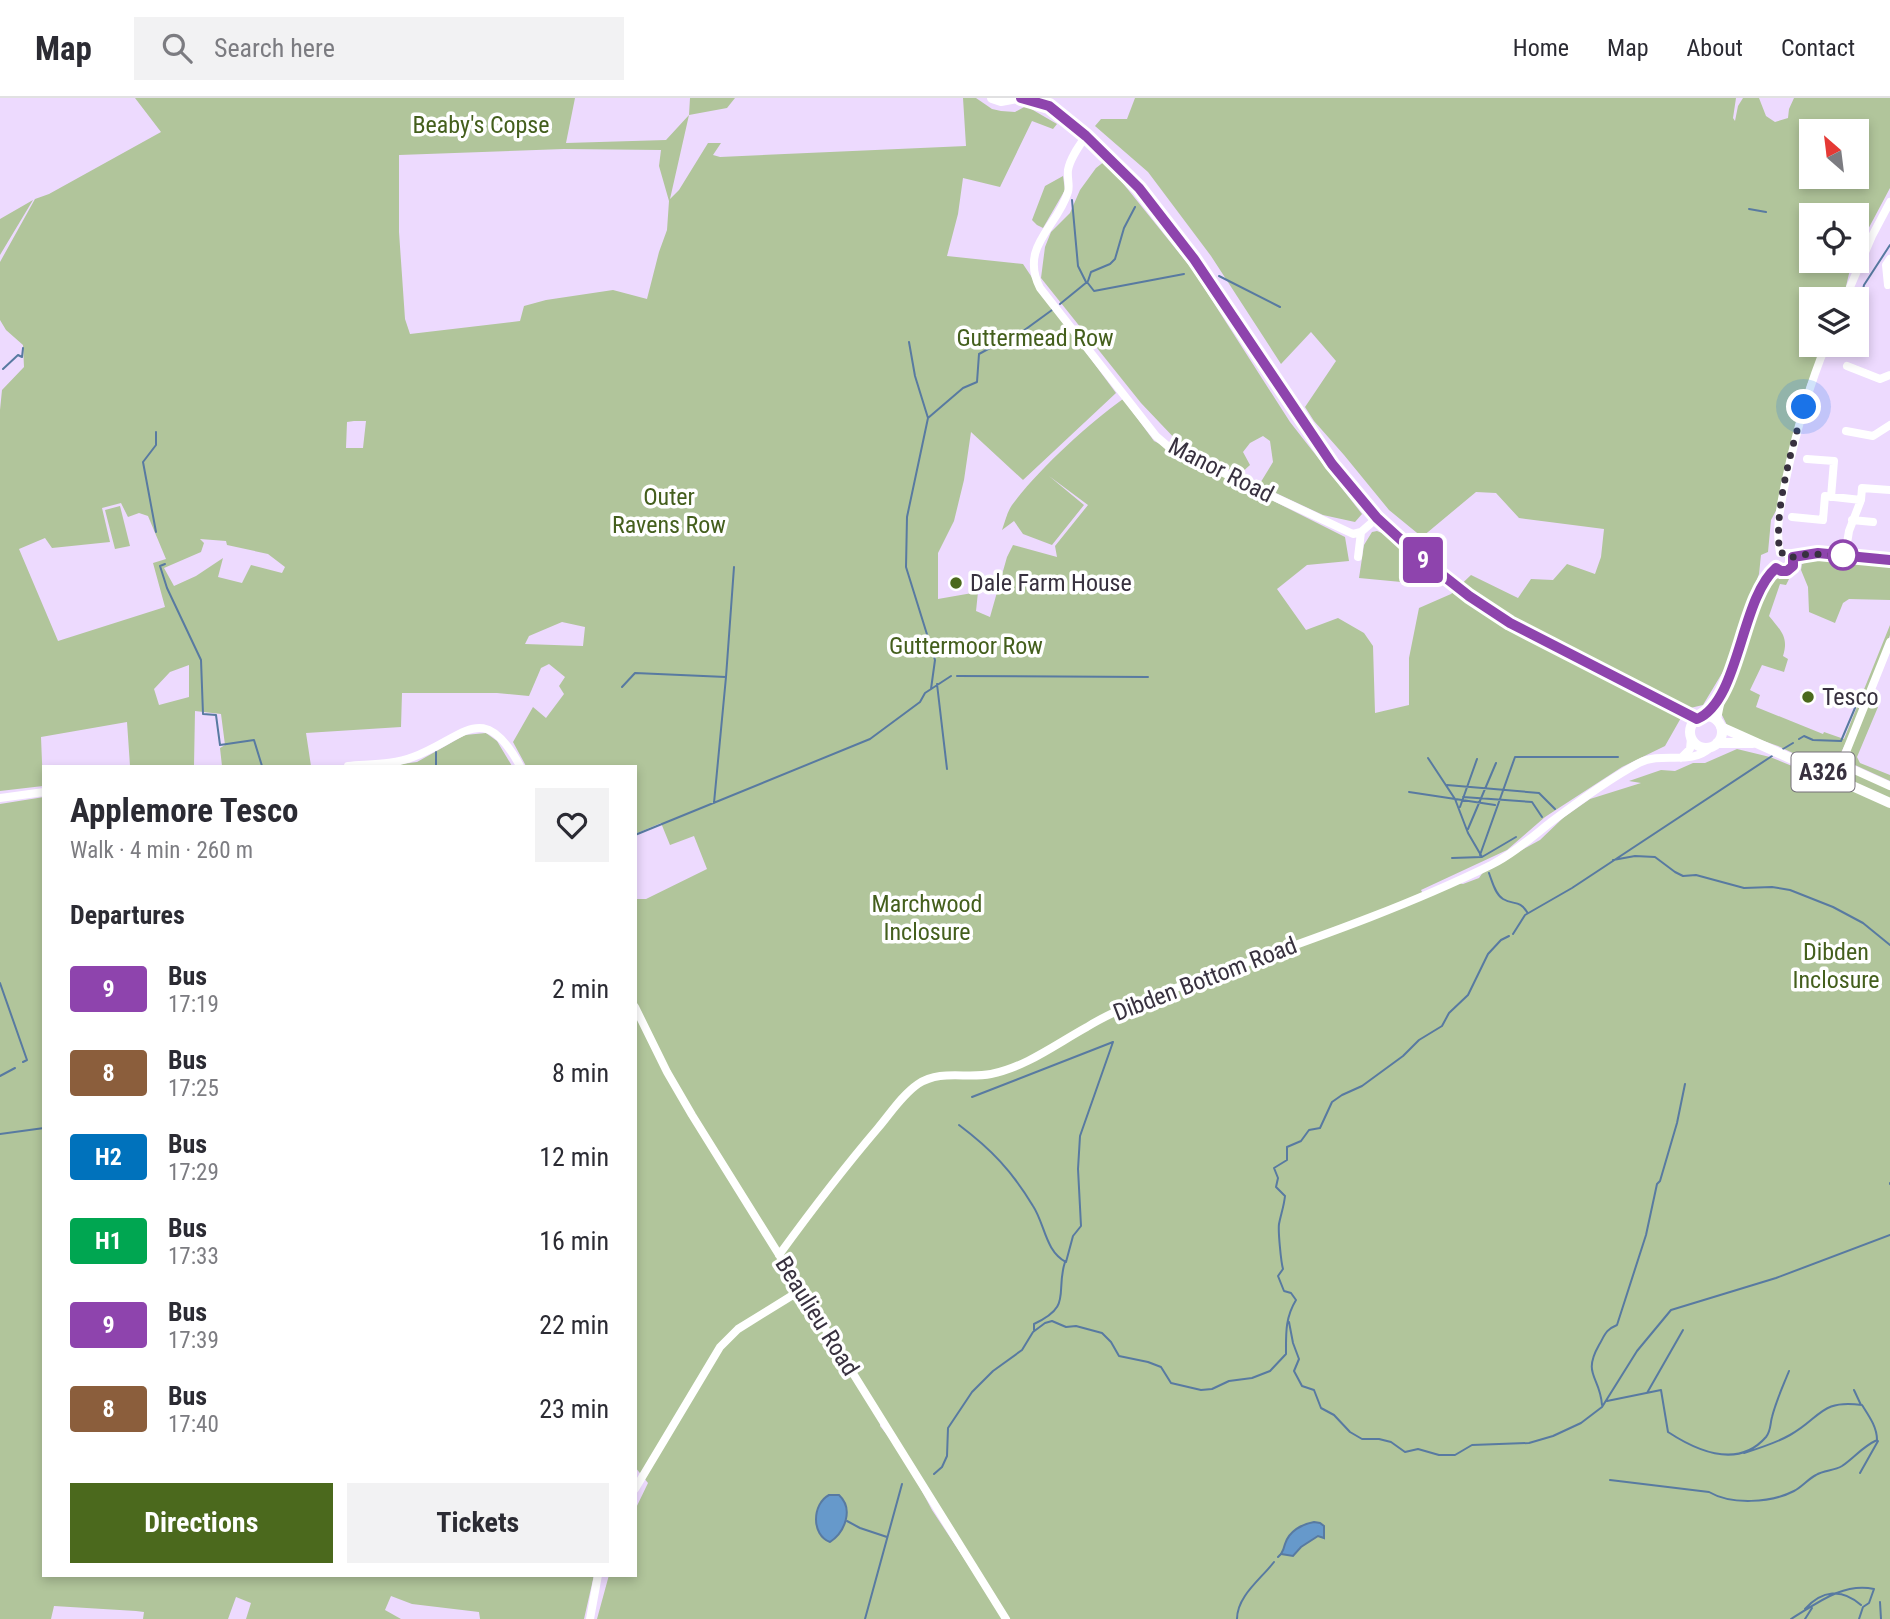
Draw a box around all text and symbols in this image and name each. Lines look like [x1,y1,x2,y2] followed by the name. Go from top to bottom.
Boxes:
[134,17,624,80] search box
[35,29,92,68] text: Map
[158,29,196,67] icon: search
[214,33,335,63] text: Search here
[1513,34,1569,62] text: Home
[1607,34,1649,62] text: Map
[1687,34,1743,62] text: About
[1781,34,1855,62] text: Contact
[412,111,550,139] park label: Beaby's Copse
[1799,119,1869,189] north arrow
[1799,119,1869,357] map controls
[1799,203,1869,273] button: locate
[1799,287,1869,357] button: layers
[956,324,1114,352] park label: Guttermead Row
[1786,389,1821,424] your location
[1164,432,1278,508] street label: Manor Road
[612,483,726,539] park label: Outer Ravens Row
[1400,537,1446,583] line badge: 9
[1828,540,1858,570] unlabelled marker
[1417,546,1429,574] text: 9
[970,569,1132,597] place label: Dale Farm House
[948,575,964,591] marker: Dale Farm House
[889,632,1043,660] park label: Guttermoor Row
[1822,683,1879,711] place label: Tesco
[1800,689,1816,705] marker: Tesco
[1792,752,1854,792] road number: A326
[535,788,609,862] button: heart
[70,791,299,830] text: Applemore Tesco
[70,837,253,864] text: Walk · 4 min · 260 m
[872,890,983,946] park label: Marchwood Inclosure
[70,900,185,930] text: Departures
[1109,931,1301,1027] street label: Dibden Bottom Road
[1792,938,1880,994] park label: Dibden Inclosure
[168,961,207,991] text: Bus
[552,974,609,1004] text: 2 min
[102,975,115,1003] text: 9
[168,991,219,1018] text: 17:19
[168,1045,207,1075] text: Bus
[552,1058,609,1088] text: 8 min
[102,1059,115,1087] text: 8
[168,1075,219,1102] text: 17:25
[168,1129,207,1159] text: Bus
[539,1142,609,1172] text: 12 min
[95,1143,122,1171] text: H2
[168,1159,219,1186] text: 17:29
[168,1213,207,1243] text: Bus
[539,1226,609,1256] text: 16 min
[95,1227,122,1255] text: H1
[168,1243,219,1270] text: 17:33
[769,1251,865,1381] street label: Beaulieu Road
[168,1297,207,1327] text: Bus
[539,1310,609,1340] text: 22 min
[102,1311,115,1339] text: 9
[168,1327,219,1354] text: 17:39
[168,1381,207,1411] text: Bus
[539,1394,609,1424] text: 23 min
[102,1395,115,1423] text: 8
[168,1411,219,1438] text: 17:40
[70,1483,333,1563] button: Directions
[347,1483,609,1563] button: Tickets

